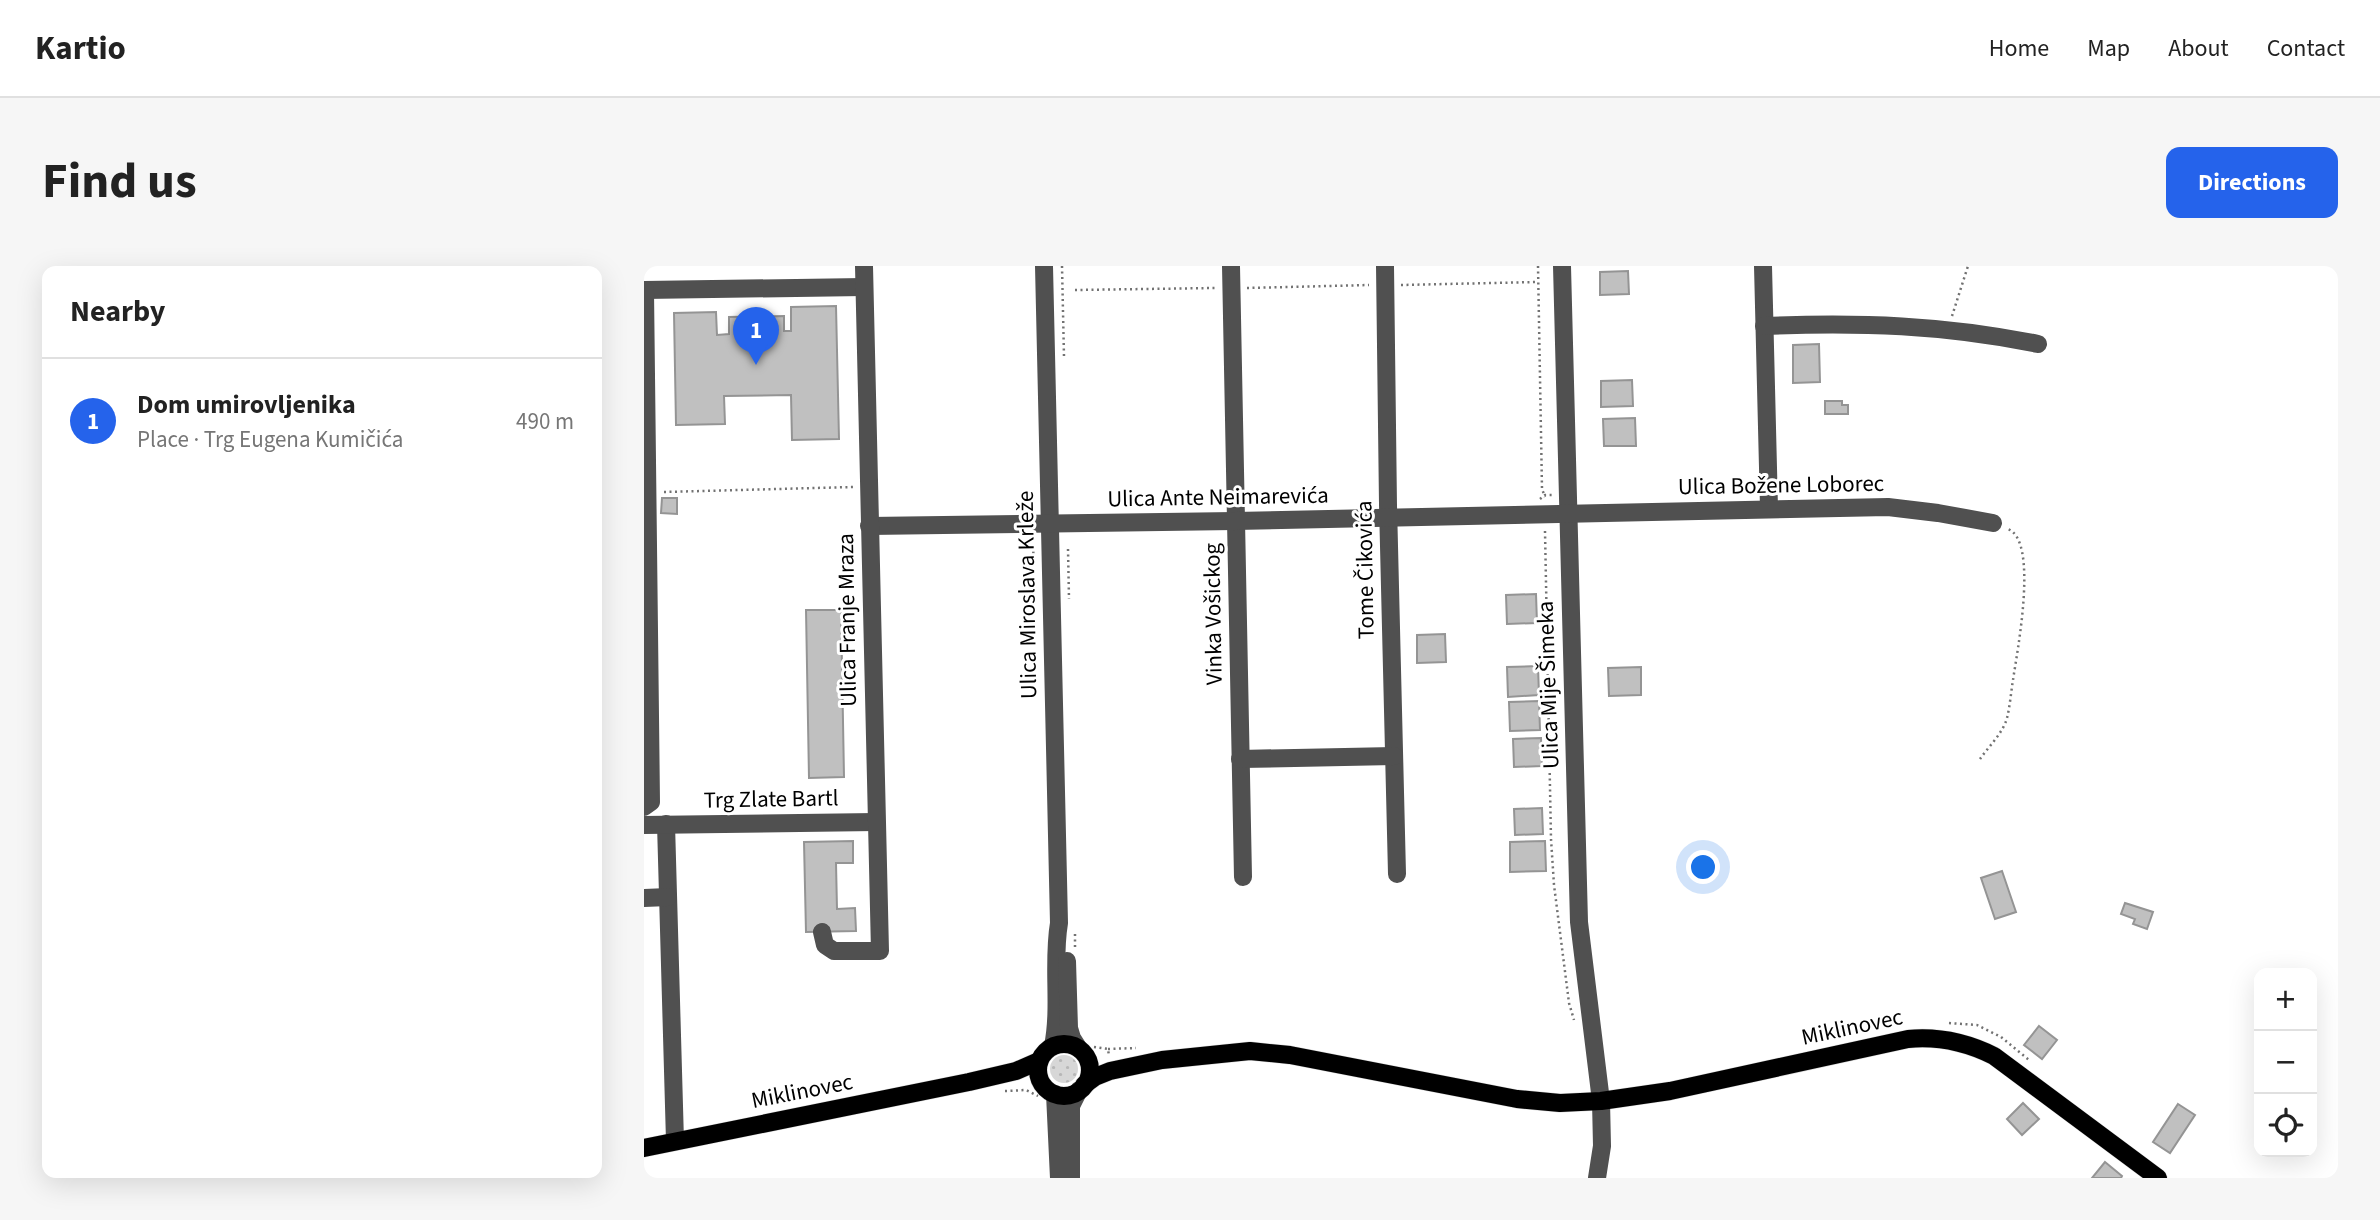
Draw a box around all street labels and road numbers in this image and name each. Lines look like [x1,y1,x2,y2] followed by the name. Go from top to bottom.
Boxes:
[1678,467,1884,503] street label: Ulica Božene Loborec
[1107,479,1329,515] street label: Ulica Ante Neimarevića
[1009,491,1045,699] street label: Ulica Miroslava Krleže
[1347,500,1383,640] street label: Tome Čikovića
[829,533,865,707] street label: Ulica Franje Mraza
[1195,542,1231,685] street label: Vinka Vošickog
[1529,600,1567,770] street label: Ulica Mije Šimeka
[703,781,839,817] street label: Trg Zlate Bartl
[1798,1000,1906,1054] street label: Miklinovec
[748,1065,856,1117] street label: Miklinovec

